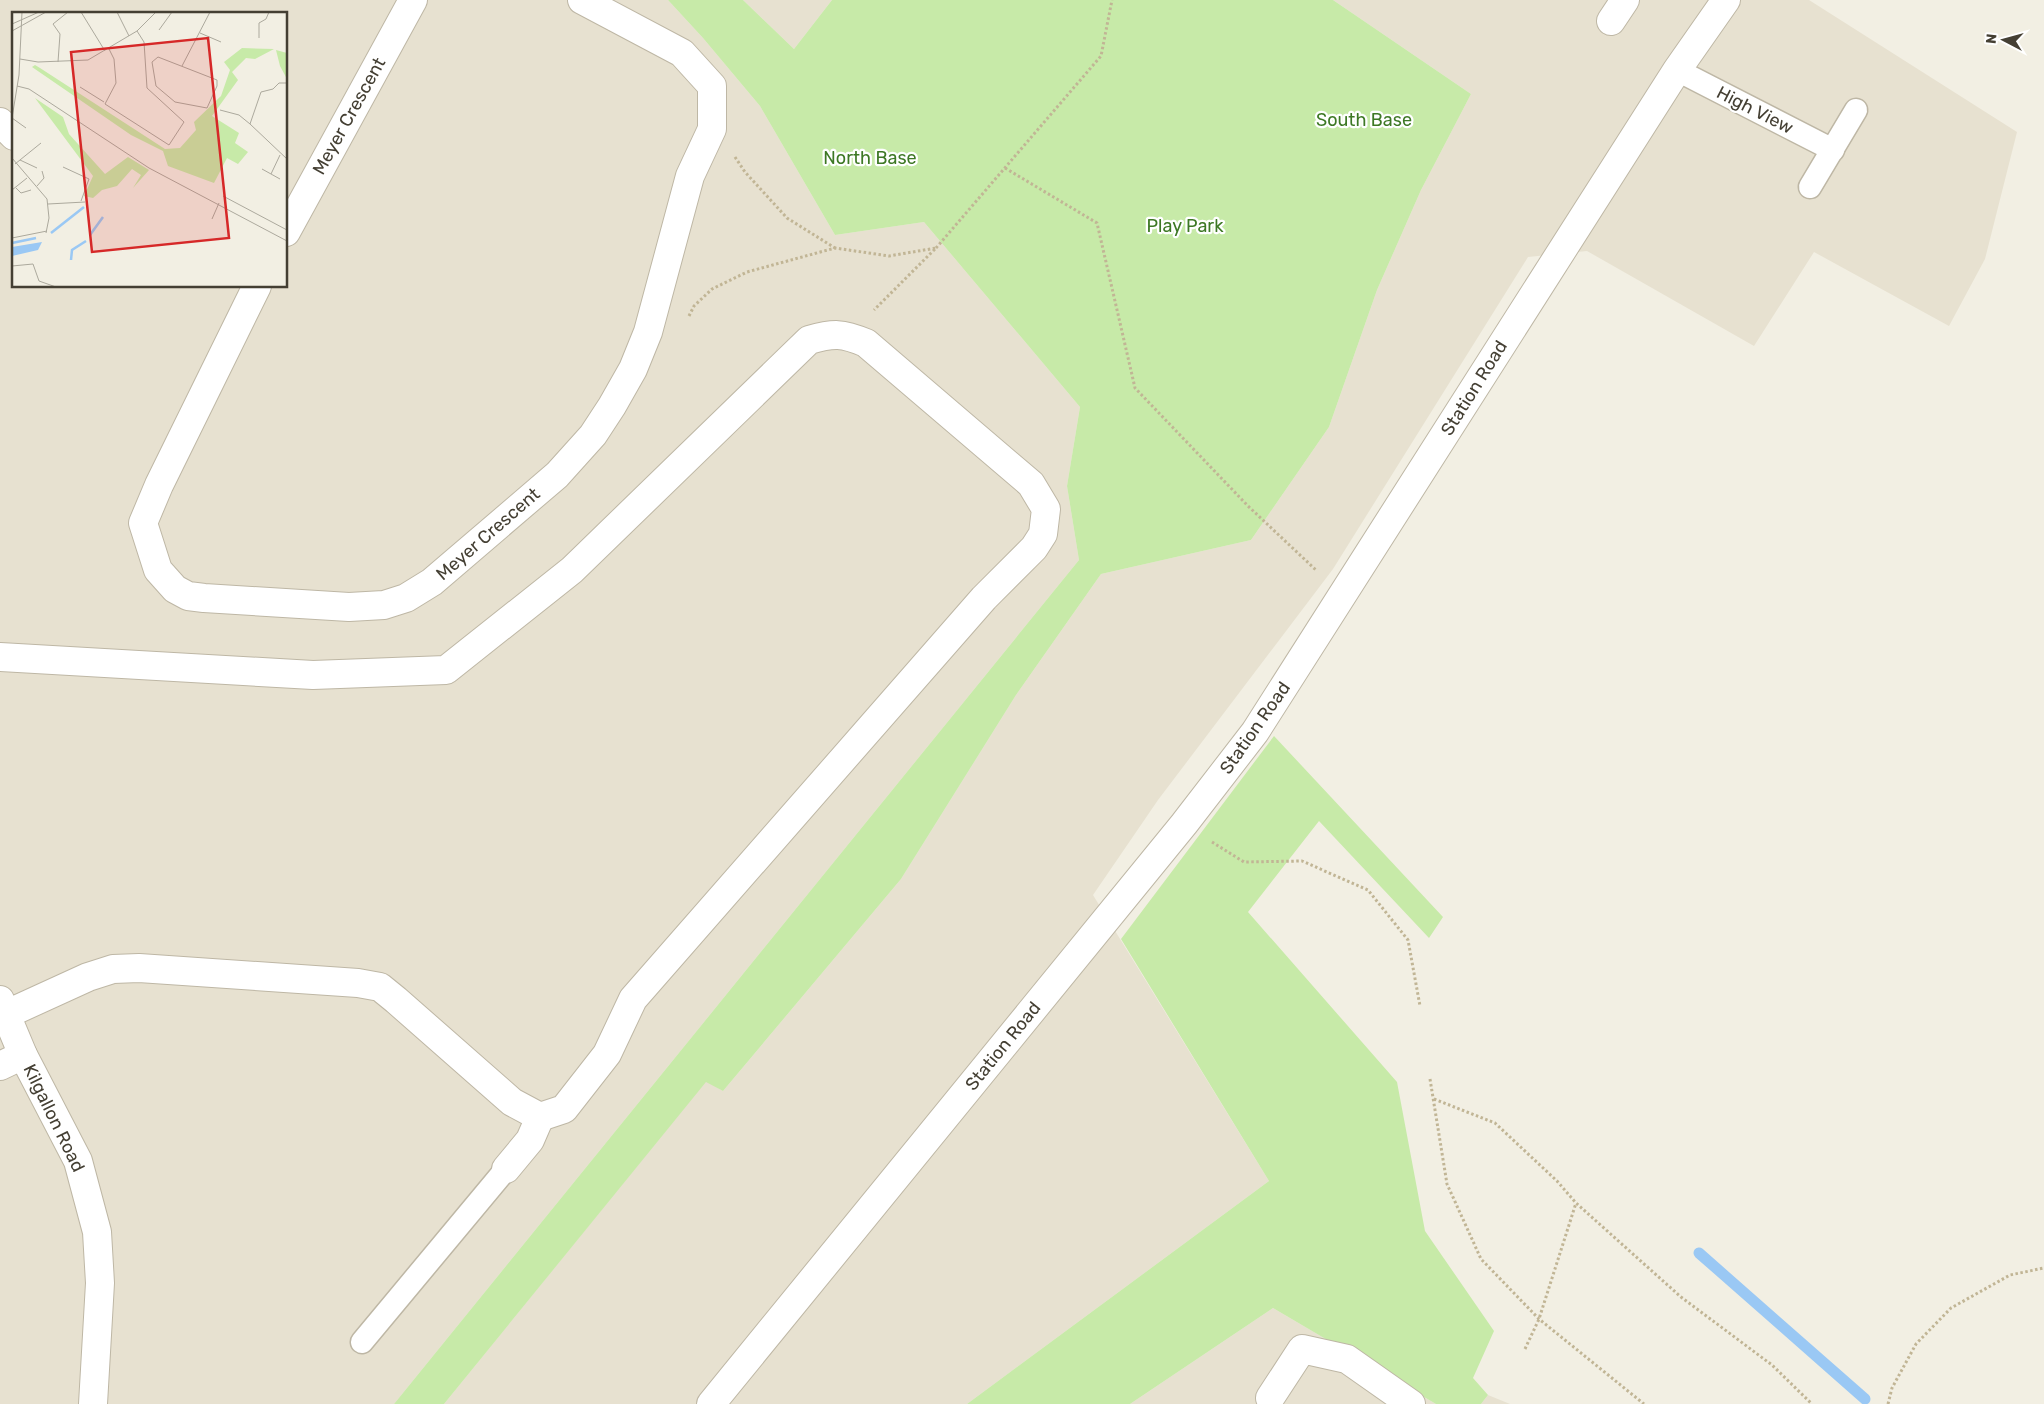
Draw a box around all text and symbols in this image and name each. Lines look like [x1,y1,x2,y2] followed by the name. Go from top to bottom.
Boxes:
[12,12,288,288] inset map
[1979,15,2029,65] north arrow
[1983,33,2001,45] text: N
[308,54,390,178] street label: Meyer Crescent
[1713,81,1797,139] street label: High View
[1316,109,1412,131] park label: South Base
[823,147,917,169] park label: North Base
[1147,215,1224,237] park label: Play Park
[1436,336,1512,440] street label: Station Road
[432,483,544,585] street label: Meyer Crescent
[1215,678,1295,778] street label: Station Road
[961,997,1045,1095] street label: Station Road
[18,1060,90,1176] street label: Kilgallon Road

